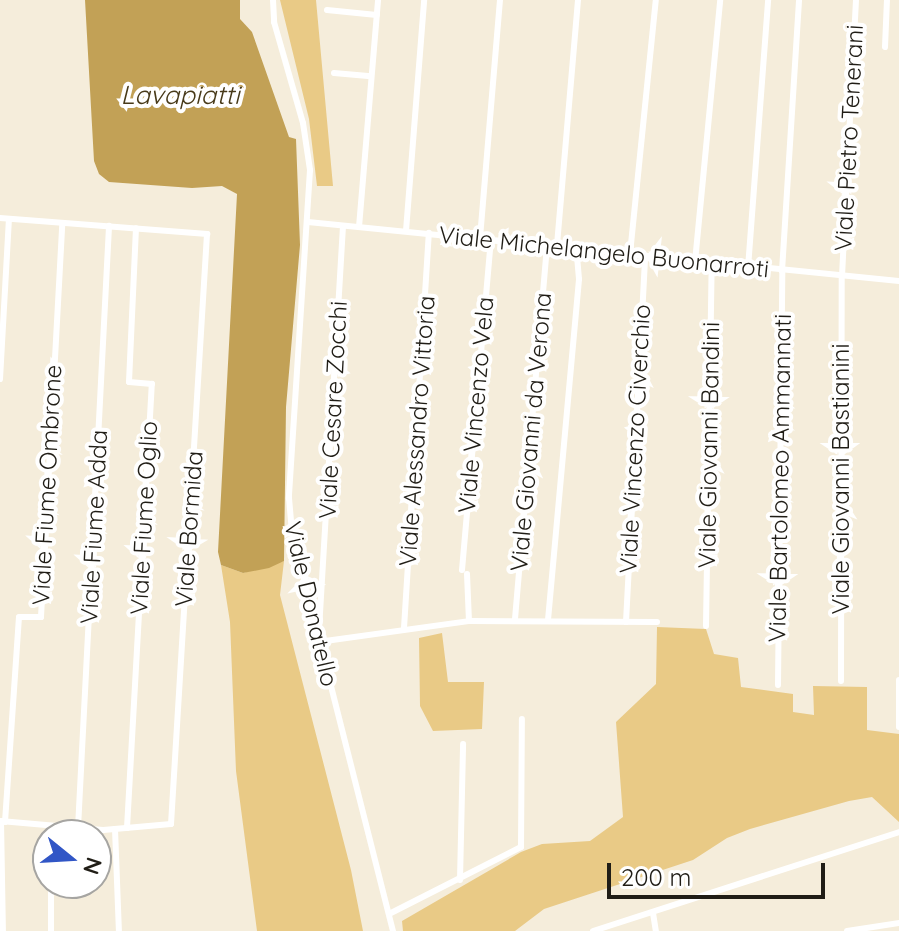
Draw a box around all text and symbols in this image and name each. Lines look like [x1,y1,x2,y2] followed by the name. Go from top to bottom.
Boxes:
[829,24,869,252] street label: Viale Pietro Tenerani
[120,79,240,111] water label: Lavapiatti
[437,220,771,284] street label: Viale Michelangelo Buonarroti
[504,291,558,573] street label: Viale Giovanni da Verona
[393,295,441,567] street label: Viale Alessandro Vittoria
[452,296,500,514] street label: Viale Vincenzo Vela
[313,300,353,520] street label: Viale Cesare Zocchi
[614,304,656,574] street label: Viale Vincenzo Civerchio
[763,313,797,643] street label: Viale Bartolomeo Ammannati
[692,321,726,569] street label: Viale Giovanni Bandini
[827,343,855,615] street label: Viale Giovanni Bastianini
[26,364,68,606] street label: Viale Fiume Ombrone
[125,420,163,616] street label: Viale Fiume Oglio
[75,429,113,625] street label: Viale Fiume Adda
[169,450,209,608] street label: Viale Bormida
[278,519,344,689] street label: Viale Donatello
[32,819,112,899] north arrow
[611,847,829,897] scale bar
[77,854,109,878] text: N
[621,862,691,892] text: 200 m

